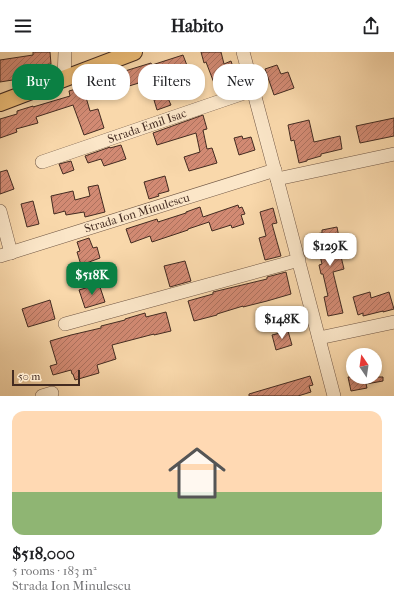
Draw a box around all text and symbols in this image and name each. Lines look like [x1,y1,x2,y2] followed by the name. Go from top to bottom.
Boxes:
[12,15,34,37] icon: menu
[360,15,382,37] icon: share
[171,16,223,37] text: Habito
[12,64,64,100] chip: Buy
[72,64,130,100] chip: Rent
[138,64,205,100] chip: Filters
[213,64,268,100] chip: New
[106,106,188,146] street label: Strada Emil Isac
[83,190,192,236] street label: Strada Ion Minulescu
[302,233,358,267] pin: $129K
[313,238,347,253] text: $129K
[64,262,120,296] pin: $518K
[75,267,109,282] text: $518K
[254,306,310,340] pin: $148K
[264,311,300,326] text: $148K
[346,348,382,384] north arrow
[346,348,382,384] map controls
[12,368,80,387] scale bar
[18,370,40,383] text: 50 m
[161,437,233,509] icon: home
[12,543,75,563] text: $518,000
[12,563,97,578] text: 5 rooms · 183 m²
[12,578,131,593] text: Strada Ion Minulescu

